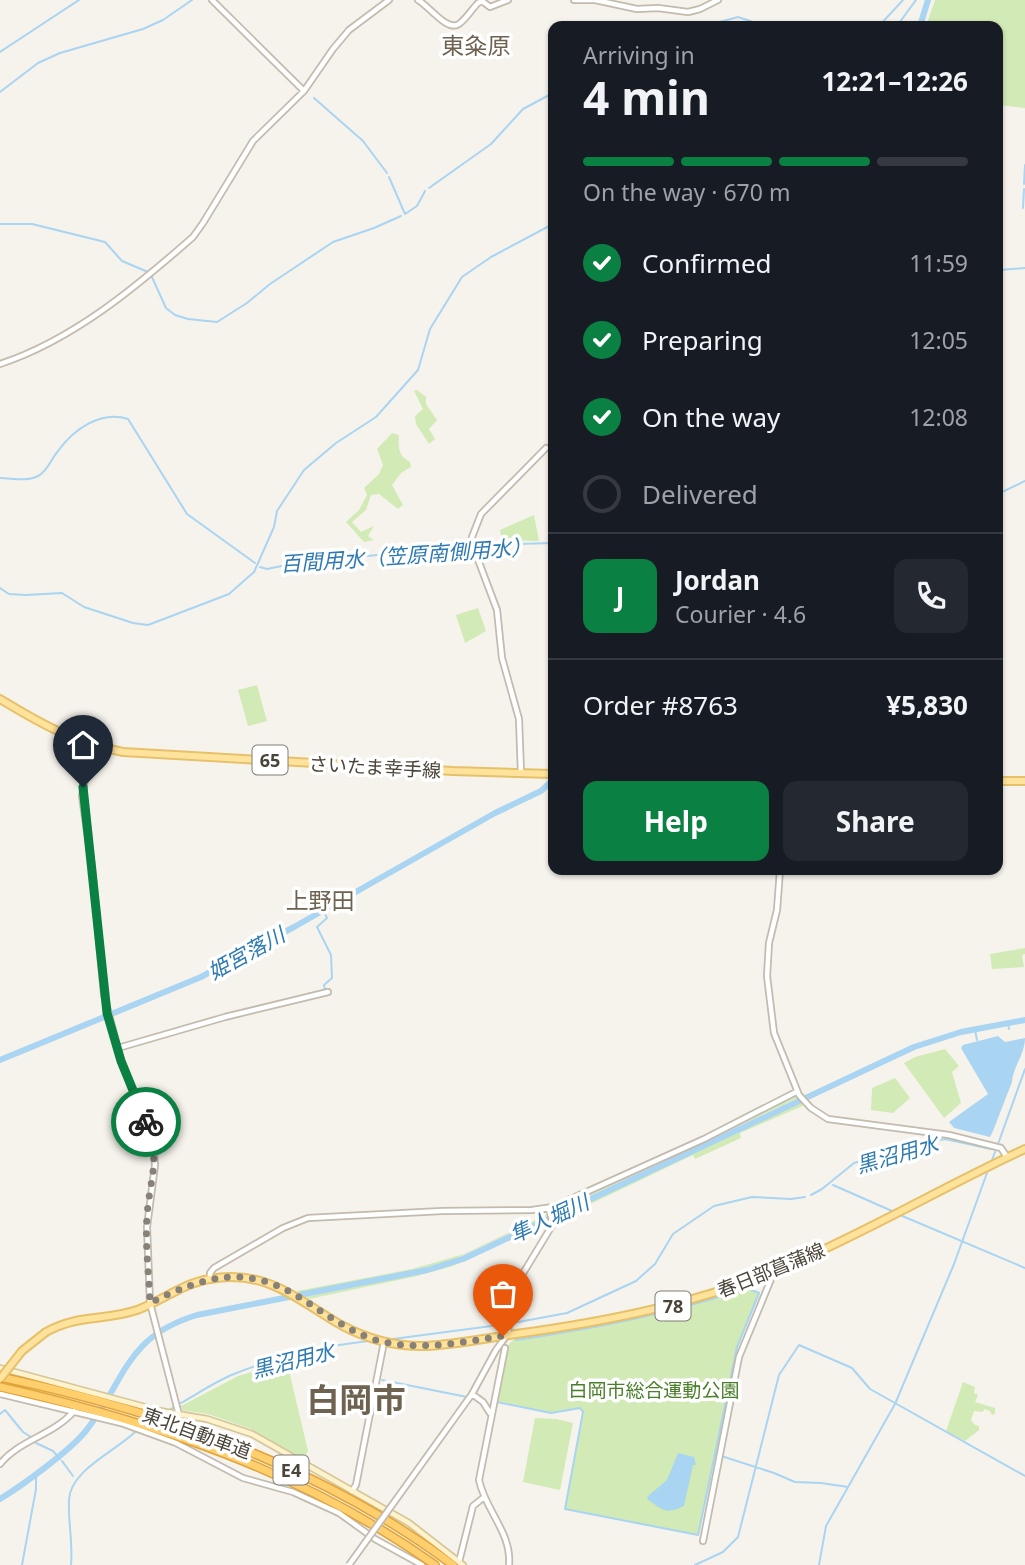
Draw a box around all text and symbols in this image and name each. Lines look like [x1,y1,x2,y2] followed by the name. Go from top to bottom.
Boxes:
[442,29,511,61] district label: 東粂原
[583,39,695,71] text: Arriving in
[821,63,968,99] text: 12:21–12:26
[583,66,710,128] text: 4 min
[583,176,790,208] text: On the way · 670 m
[583,244,621,282] icon: check
[642,245,772,281] text: Confirmed
[909,247,968,279] text: 11:59
[583,321,621,359] icon: check
[642,322,763,358] text: Preparing
[909,324,968,356] text: 12:05
[583,398,621,436] icon: check
[642,399,780,435] text: On the way
[909,401,968,433] text: 12:08
[642,476,758,512] text: Delivered
[279,532,533,578] water label: 百間用水（笠原南側用水）
[894,559,968,633] button: phone
[675,562,760,598] text: Jordan
[616,578,624,614] text: J
[675,598,806,630] text: Courier · 4.6
[583,687,738,723] text: Order #8763
[886,687,968,723] text: ¥5,830
[53,715,113,787] pin
[64,726,102,764] icon: home
[252,746,288,774] road number: 65
[308,751,442,783] street label: さいたま幸手線
[583,781,769,861] button: Help
[783,781,968,861] button: Share
[286,884,355,916] district label: 上野田
[202,919,291,986] water label: 姫宮落川
[111,1087,181,1157] courier
[127,1103,165,1141] icon: bike
[853,1128,943,1179] water label: 黒沼用水
[505,1187,595,1248] water label: 隼人堀川
[713,1237,829,1303] street label: 春日部菖蒲線
[473,1264,533,1336] pin
[484,1275,522,1313] icon: bag
[656,1292,690,1321] road number: 78
[249,1336,339,1384] water label: 黒沼用水
[307,1377,406,1422] district label: 白岡市
[568,1377,740,1403] park label: 白岡市総合運動公園
[139,1401,255,1465] street label: 東北自動車道
[274,1456,308,1484] road number: E4

